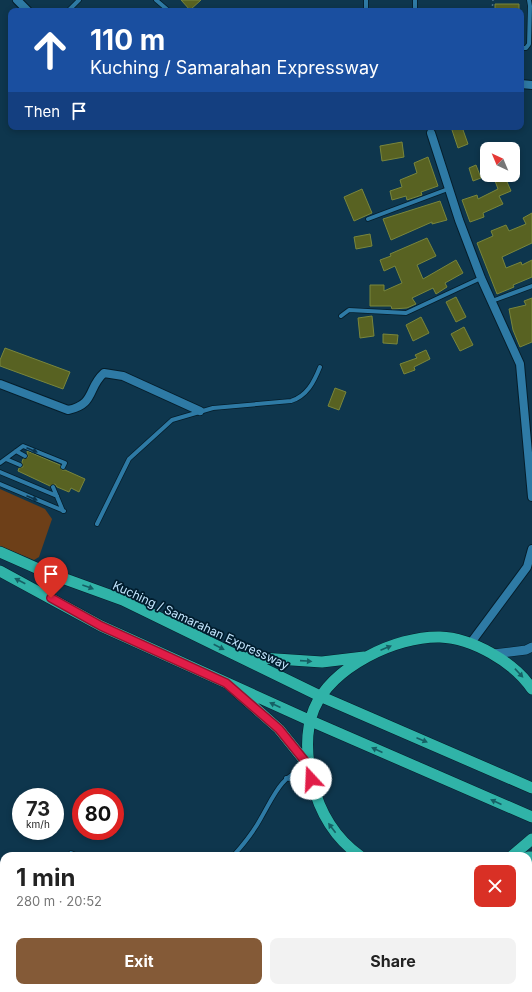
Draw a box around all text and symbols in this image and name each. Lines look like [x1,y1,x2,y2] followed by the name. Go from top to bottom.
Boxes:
[90,23,165,57] text: 110 m
[24,24,76,76] icon: ahead
[90,57,379,78] text: Kuching / Samarahan Expressway
[68,100,90,122] icon: arrive
[24,102,60,121] text: Then
[480,142,520,182] north arrow
[480,142,520,182] map controls
[27,447,38,453] one-way arrow
[26,495,37,501] one-way arrow
[34,557,68,598] pin
[40,563,62,585] icon: arrive
[14,578,25,584] one-way arrow
[111,578,292,673] street label: Kuching / Samarahan Expressway
[83,585,95,591] one-way arrow
[214,643,225,650] one-way arrow
[380,645,392,651] one-way arrow
[300,657,312,664] one-way arrow
[514,668,524,678] one-way arrow
[269,702,281,708] one-way arrow
[416,737,428,743] one-way arrow
[371,746,383,753] one-way arrow
[290,758,332,800] position arrow
[72,788,124,840] speed limit sign: 80
[26,797,50,821] text: 73
[490,798,502,804] one-way arrow
[26,818,50,830] text: km/h
[328,823,337,834] one-way arrow
[16,863,75,892] text: 1 min
[474,865,516,907] button: close
[16,893,102,909] text: 280 m · 20:52
[16,938,262,984] button: Exit
[270,938,516,984] button: Share

